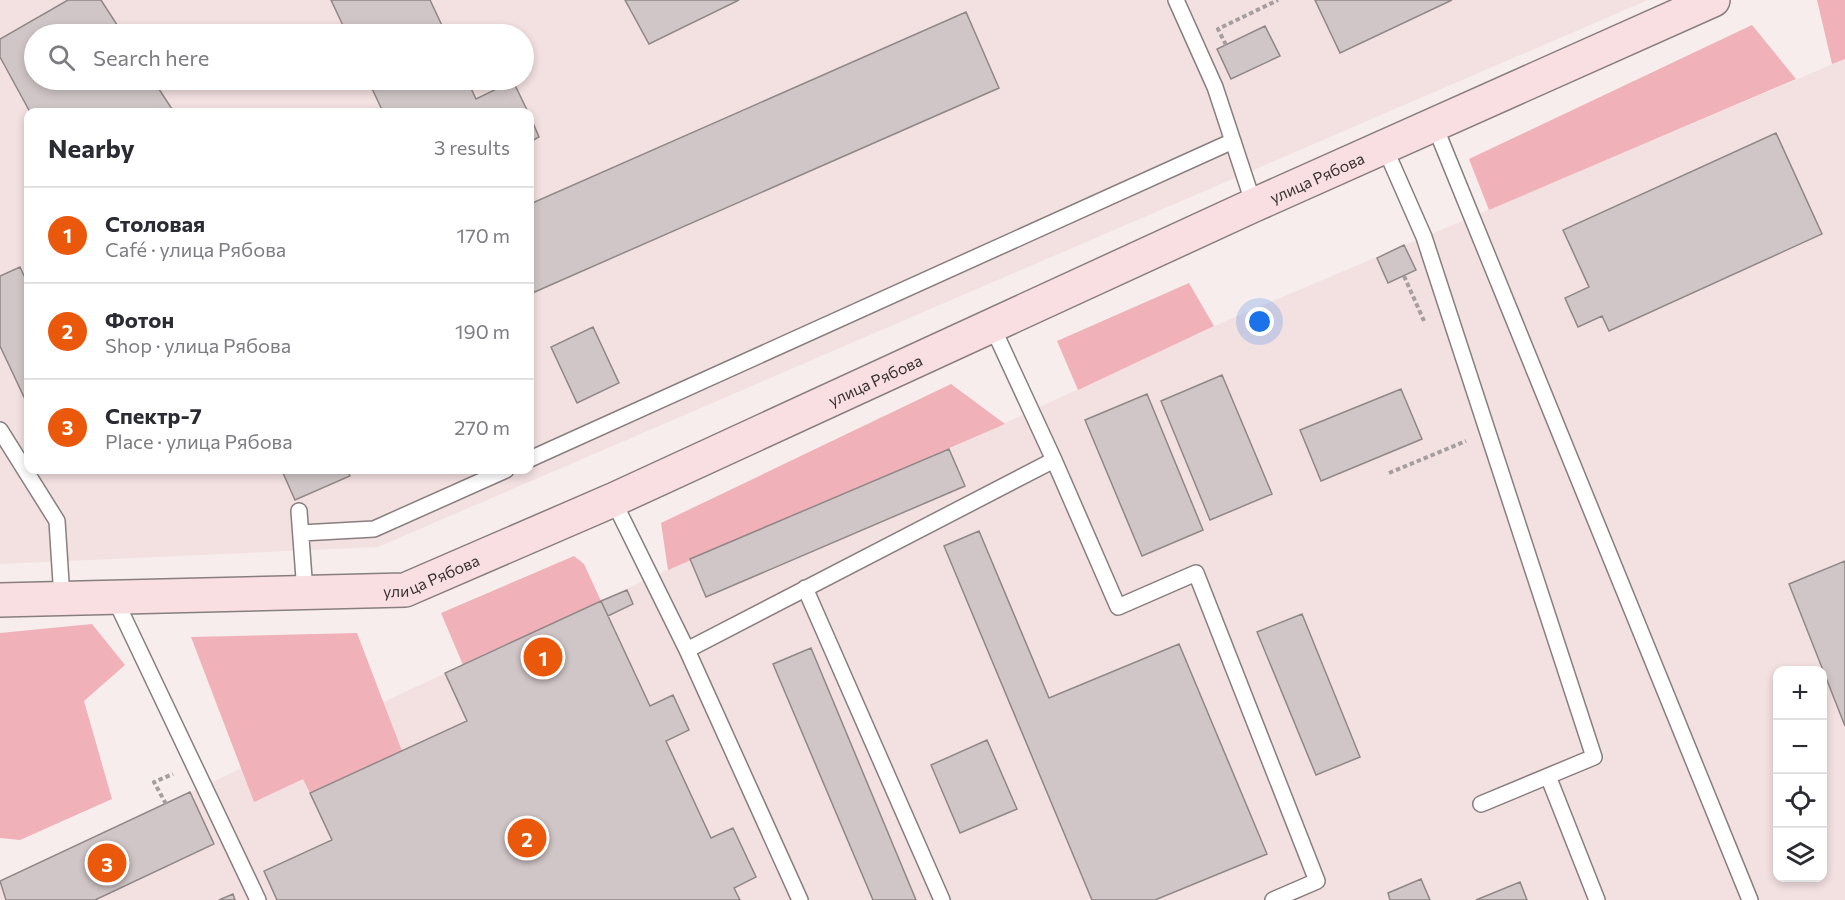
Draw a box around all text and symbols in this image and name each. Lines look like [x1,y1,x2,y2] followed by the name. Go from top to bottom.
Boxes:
[24,24,534,90] search box
[45,41,78,74] icon: search
[93,44,209,71] text: Search here
[48,132,135,163] text: Nearby
[434,135,510,159] text: 3 results
[1266,148,1367,206] street label: улица Рябова
[105,210,205,237] text: Столовая
[63,223,72,247] text: 1
[457,223,510,247] text: 170 m
[105,237,286,261] text: Café · улица Рябова
[105,306,174,333] text: Фотон
[1245,307,1274,336] your location
[62,319,73,343] text: 2
[455,319,510,343] text: 190 m
[105,333,291,357] text: Shop · улица Рябова
[825,350,925,409] street label: улица Рябова
[105,402,202,429] text: Спектр-7
[62,415,73,439] text: 3
[454,415,510,439] text: 270 m
[105,429,293,453] text: Place · улица Рябова
[383,550,482,600] street label: улица Рябова
[524,634,562,680] pin: 1
[1773,666,1827,882] map controls
[1773,666,1827,720] button: +
[1773,720,1827,774] button: −
[1773,774,1827,828] button: locate
[508,816,546,860] pin: 2
[1773,828,1827,882] button: layers
[88,840,126,886] pin: 3

